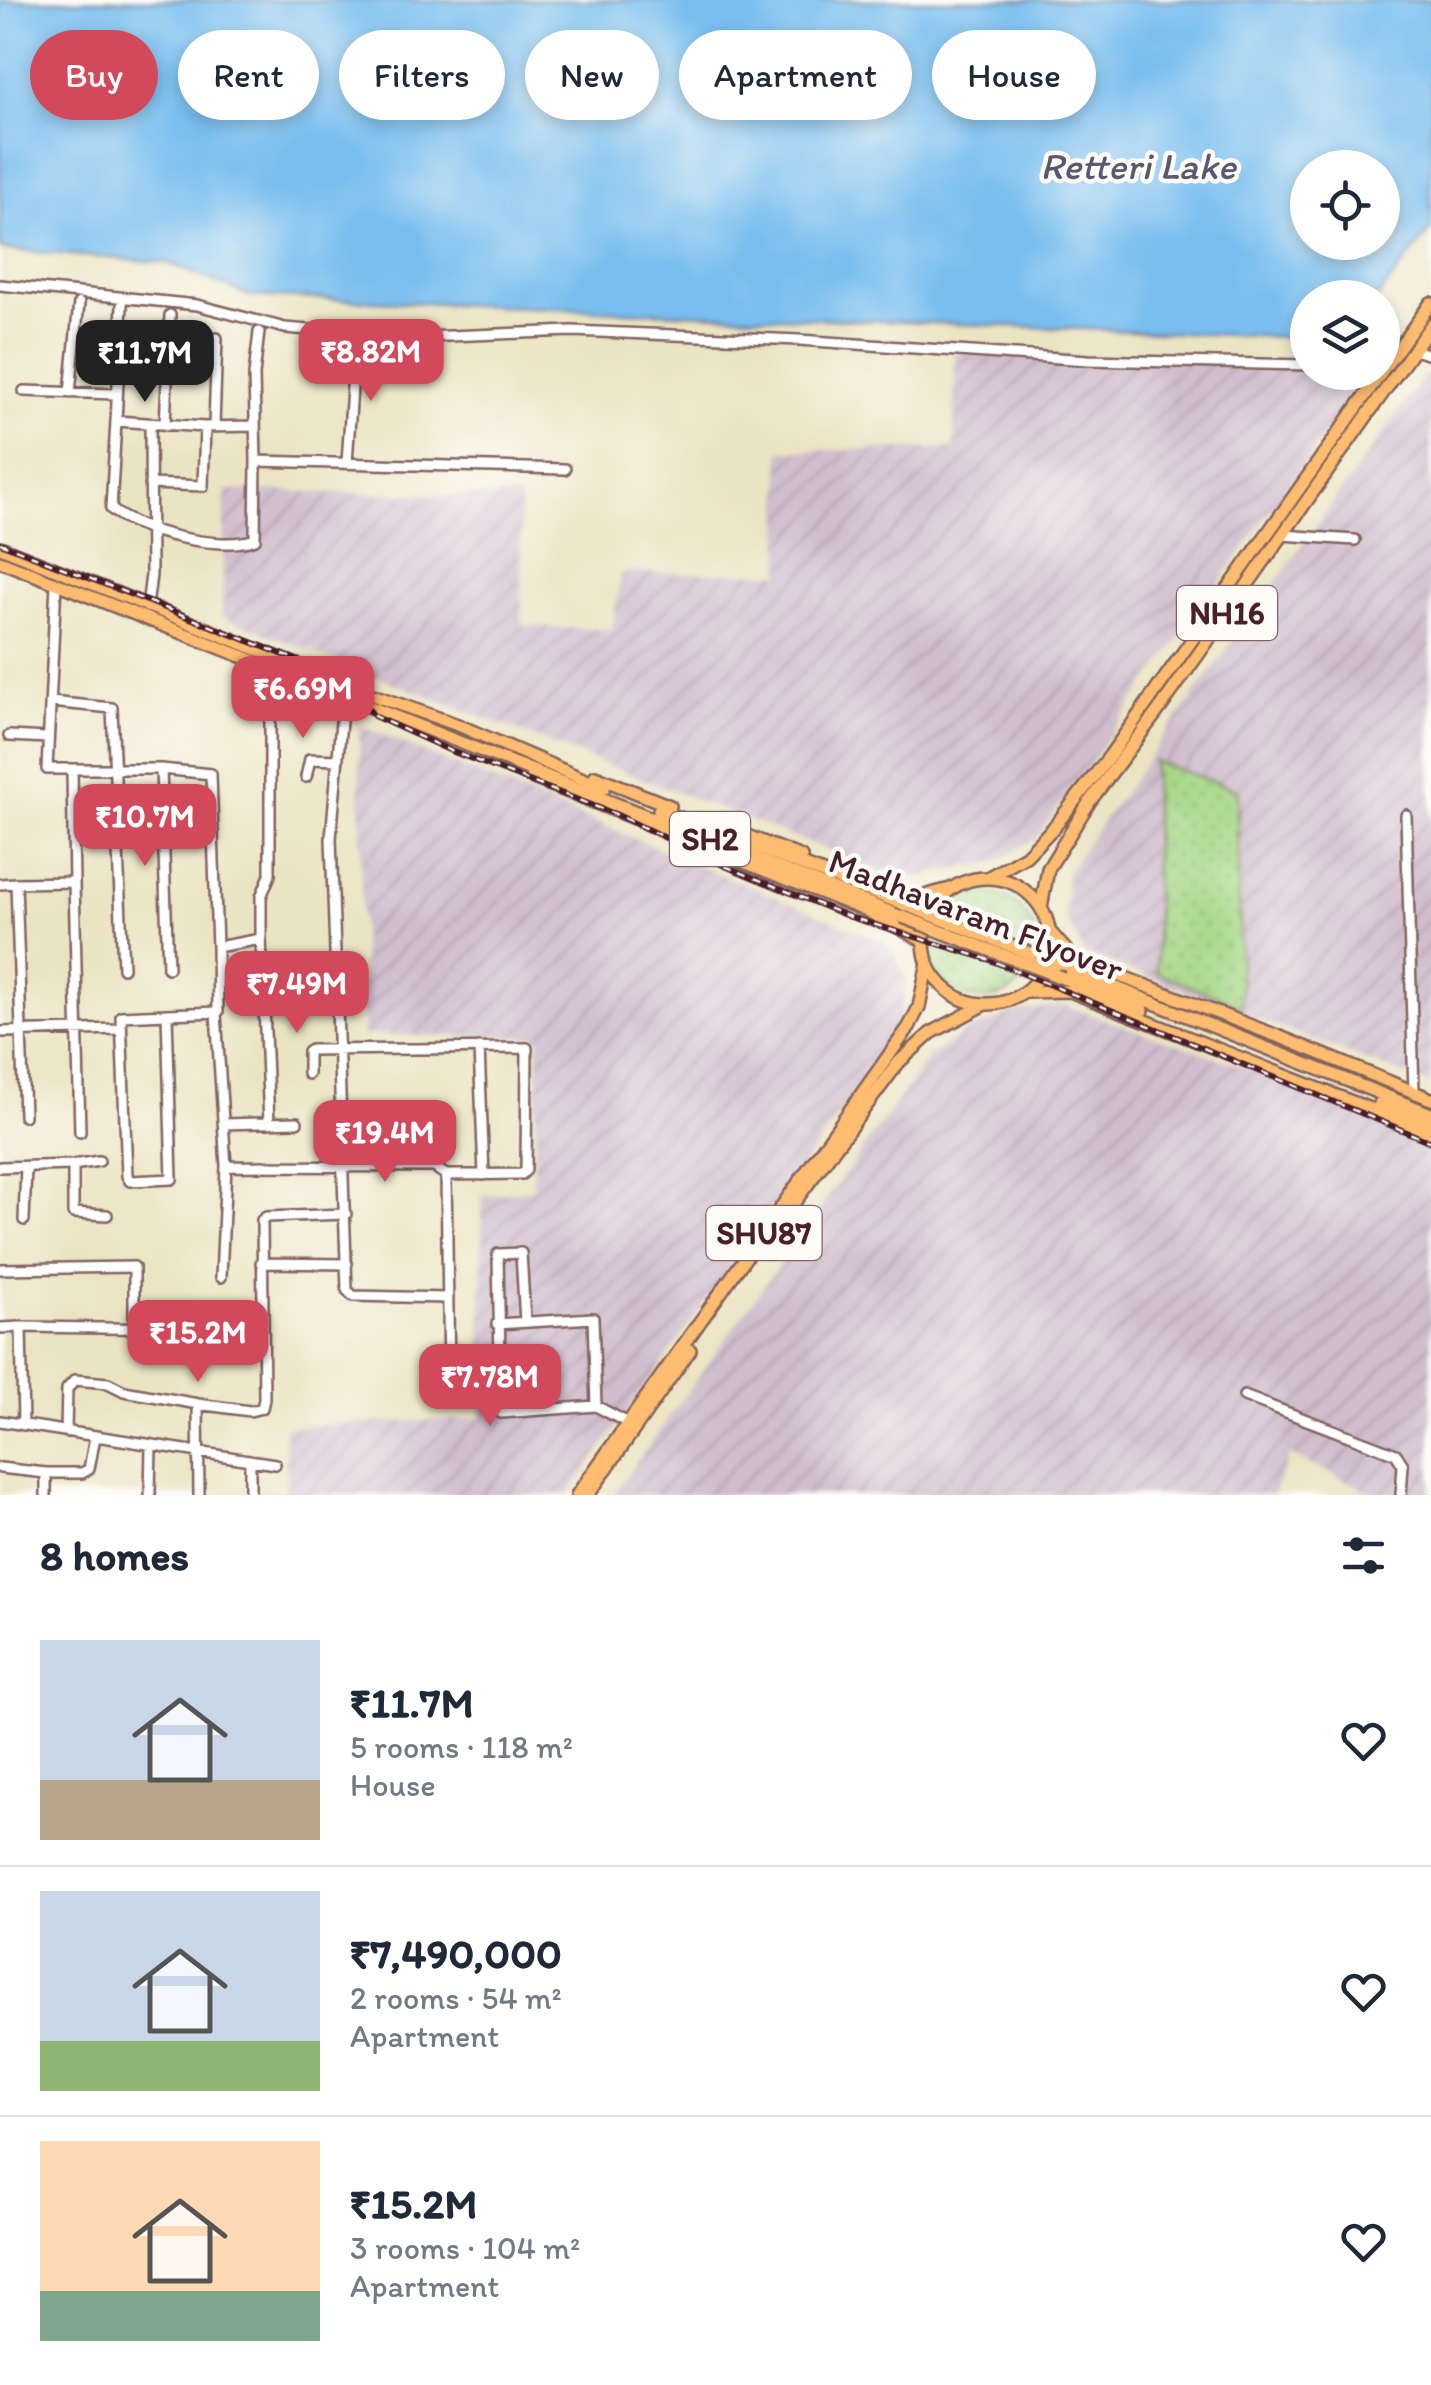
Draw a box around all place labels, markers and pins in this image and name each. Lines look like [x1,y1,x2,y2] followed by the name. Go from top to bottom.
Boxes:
[290,319,452,404] pin: ₹8.82M
[64,320,226,405] pin: ₹11.7M
[222,656,384,741] pin: ₹6.69M
[64,784,226,869] pin: ₹10.7M
[216,951,378,1036] pin: ₹7.49M
[304,1100,466,1185] pin: ₹19.4M
[117,1300,279,1385] pin: ₹15.2M
[409,1344,571,1429] pin: ₹7.78M

